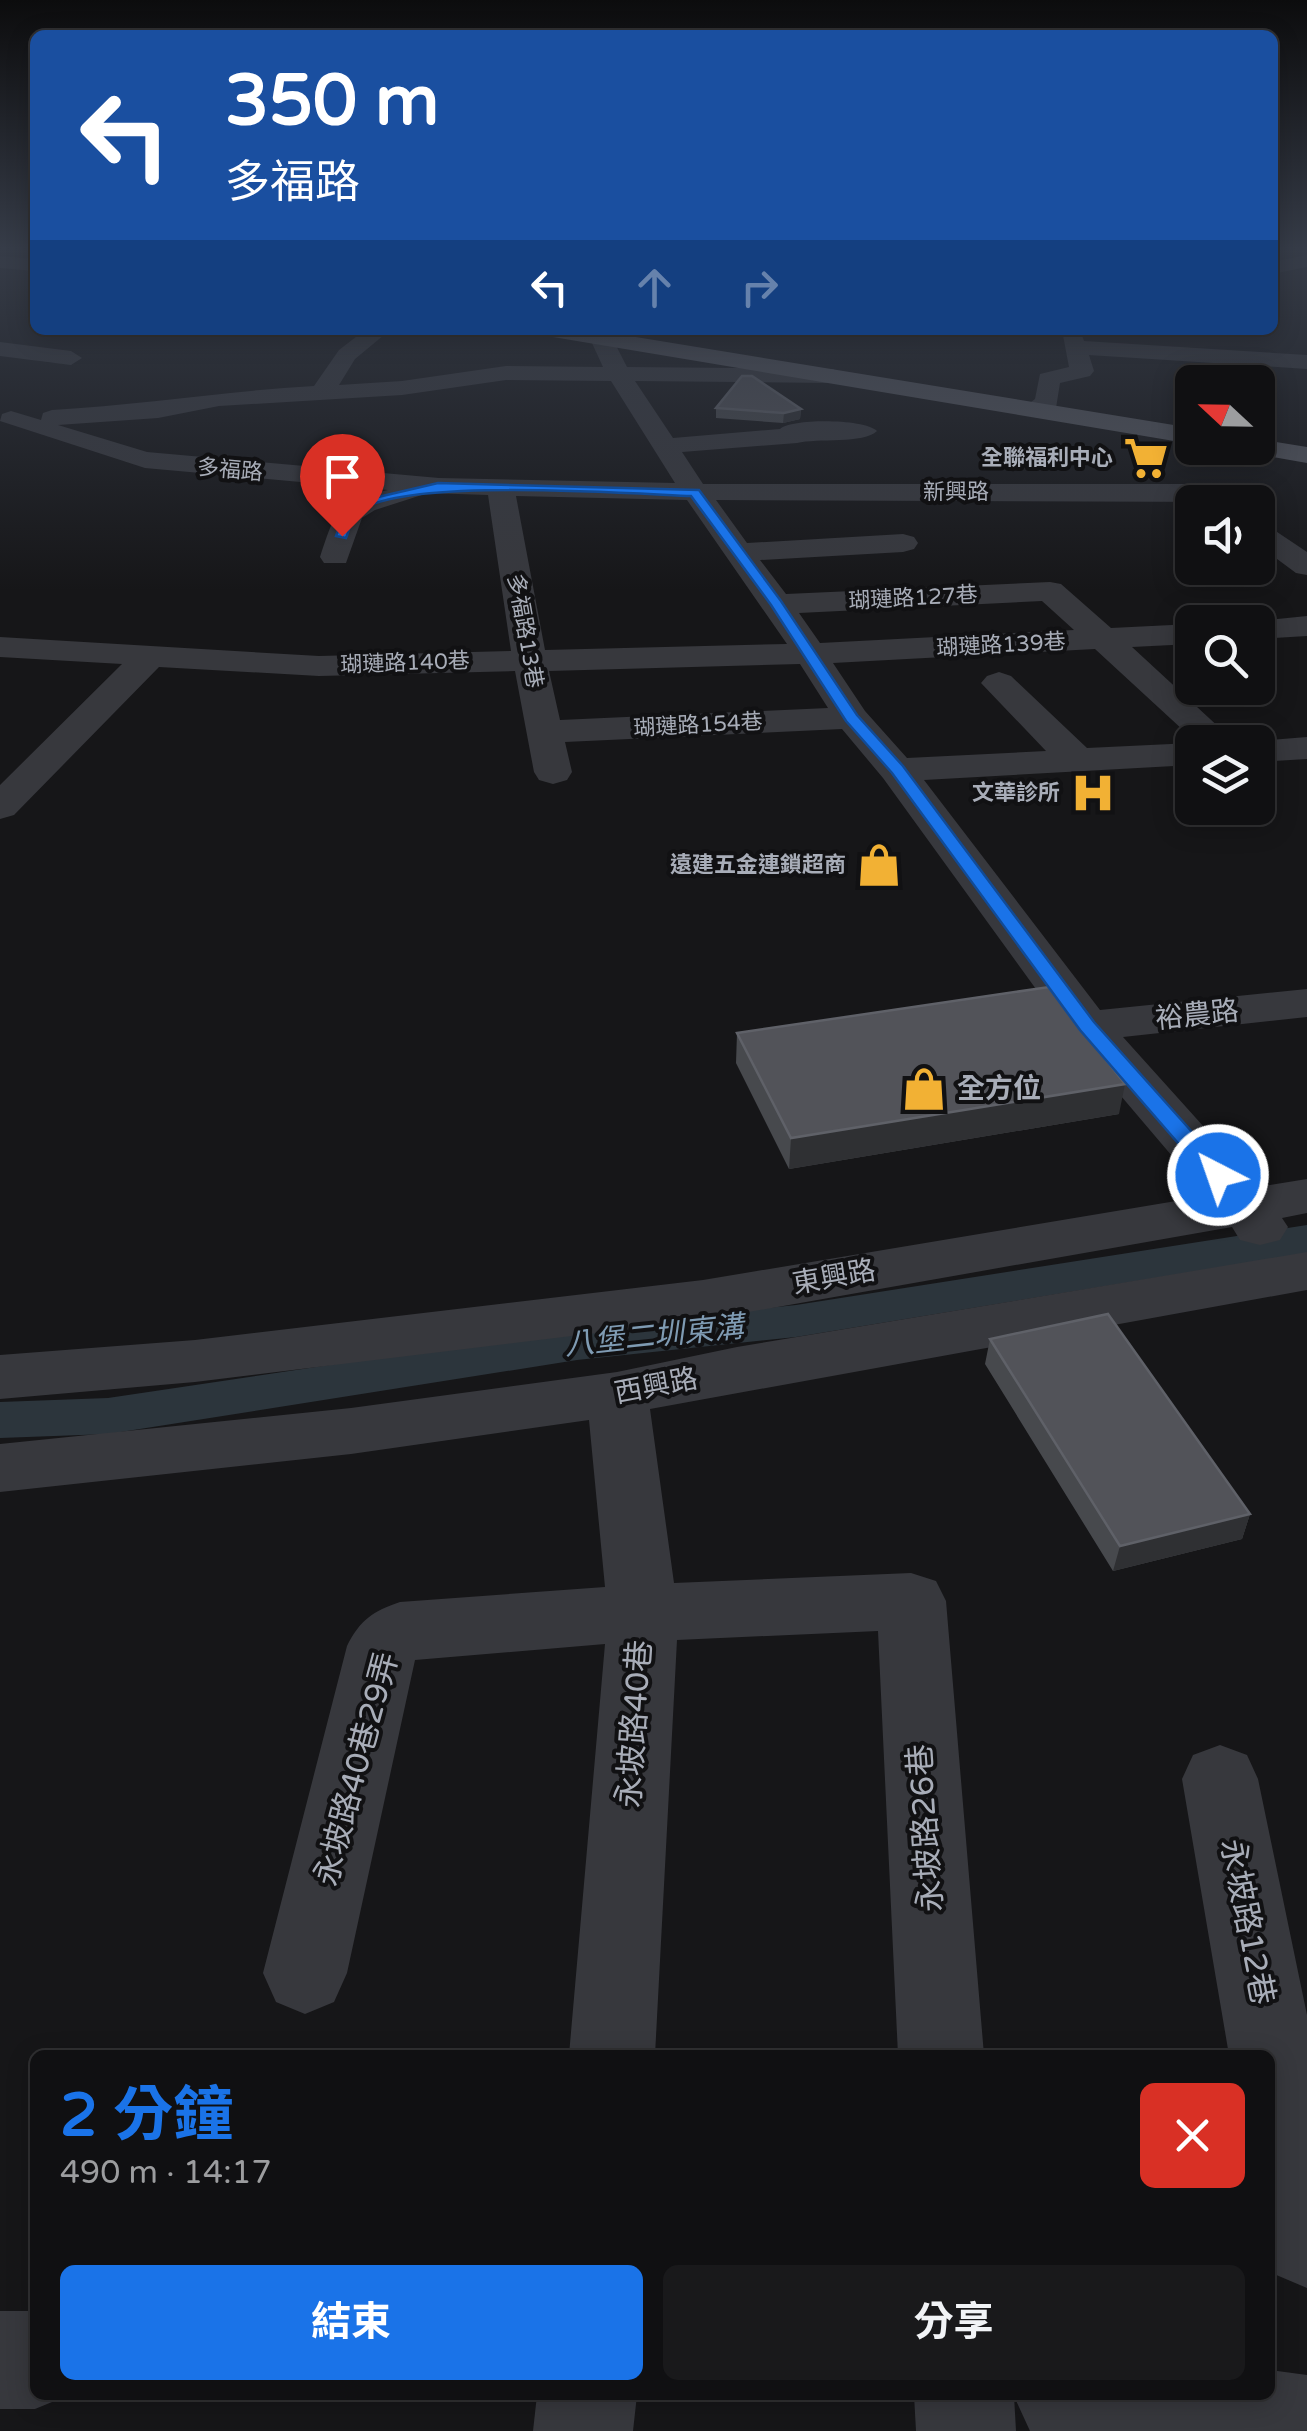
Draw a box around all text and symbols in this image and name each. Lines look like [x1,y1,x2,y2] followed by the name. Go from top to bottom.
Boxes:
[225,60,439,144] text: 350 m
[60,70,190,200] icon: left
[225,156,360,210] text: 多福路
[522,260,577,315] icon: left
[627,260,682,315] icon: ahead
[732,260,787,315] icon: right
[1175,365,1275,465] north arrow
[1175,365,1275,825] map controls
[300,434,385,537] pin
[1122,434,1170,482] supermarket icon: 全聯福利中心
[981,445,1113,471] place label: 全聯福利中心
[315,449,370,504] icon: arrive
[196,454,264,486] street label: 多福路
[923,479,989,505] street label: 新興路
[1175,485,1275,585] button: sound
[502,572,548,690] street label: 多福路13巷
[848,582,978,614] street label: 瑚璉路127巷
[1175,605,1275,705] button: search
[936,629,1066,661] street label: 瑚璉路139巷
[340,648,470,678] street label: 瑚璉路140巷
[633,709,763,741] street label: 瑚璉路154巷
[1175,725,1275,825] button: layers
[1069,769,1117,817] hospital icon: 文華診所
[972,780,1060,806] place label: 文華診所
[855,841,903,889] shop icon: 遠建五金連鎖超商
[670,852,846,878] place label: 遠建五金連鎖超商
[1153,994,1241,1036] street label: 裕農路
[900,1065,948,1113] shop icon: 全方位
[957,1072,1041,1106] place label: 全方位
[1166,1123,1270,1227] position arrow
[790,1253,878,1301] street label: 東興路
[563,1308,749,1364] water label: 八堡二圳東溝
[612,1361,700,1411] street label: 西興路
[610,1639,660,1809] street label: 永坡路40巷
[308,1648,406,1890] street label: 永坡路40巷29弄
[901,1743,951,1913] street label: 永坡路26巷
[1212,1836,1282,2008] street label: 永坡路12巷
[60,2080,233,2152] text: 2 分鐘
[1140,2083,1245,2188] button: close
[60,2154,272,2192] text: 490 m · 14:17
[60,2265,643,2380] button: 結束
[663,2265,1245,2380] button: 分享

